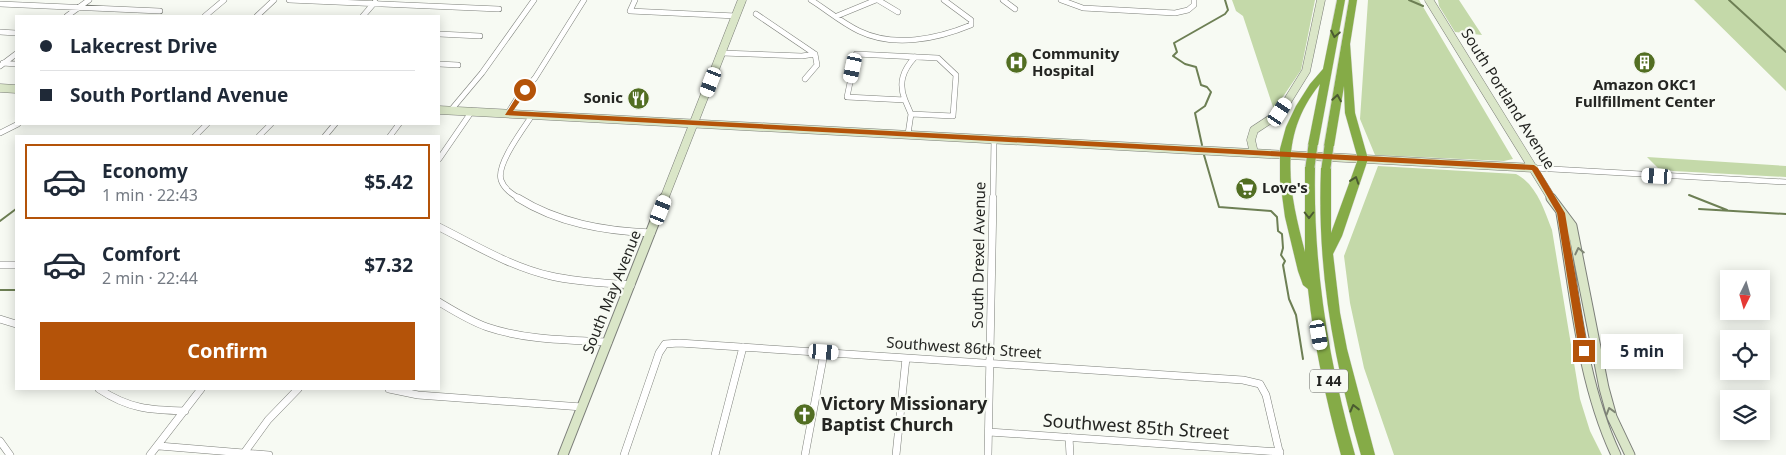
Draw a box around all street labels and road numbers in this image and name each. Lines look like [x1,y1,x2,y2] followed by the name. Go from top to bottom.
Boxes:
[1457,24,1560,173] street label: South Portland Avenue
[967,181,989,328] street label: South Drexel Avenue
[577,227,645,356] street label: South May Avenue
[886,332,1043,362] street label: Southwest 86th Street
[1310,370,1348,392] road number: I 44
[1042,408,1231,445] street label: Southwest 85th Street

